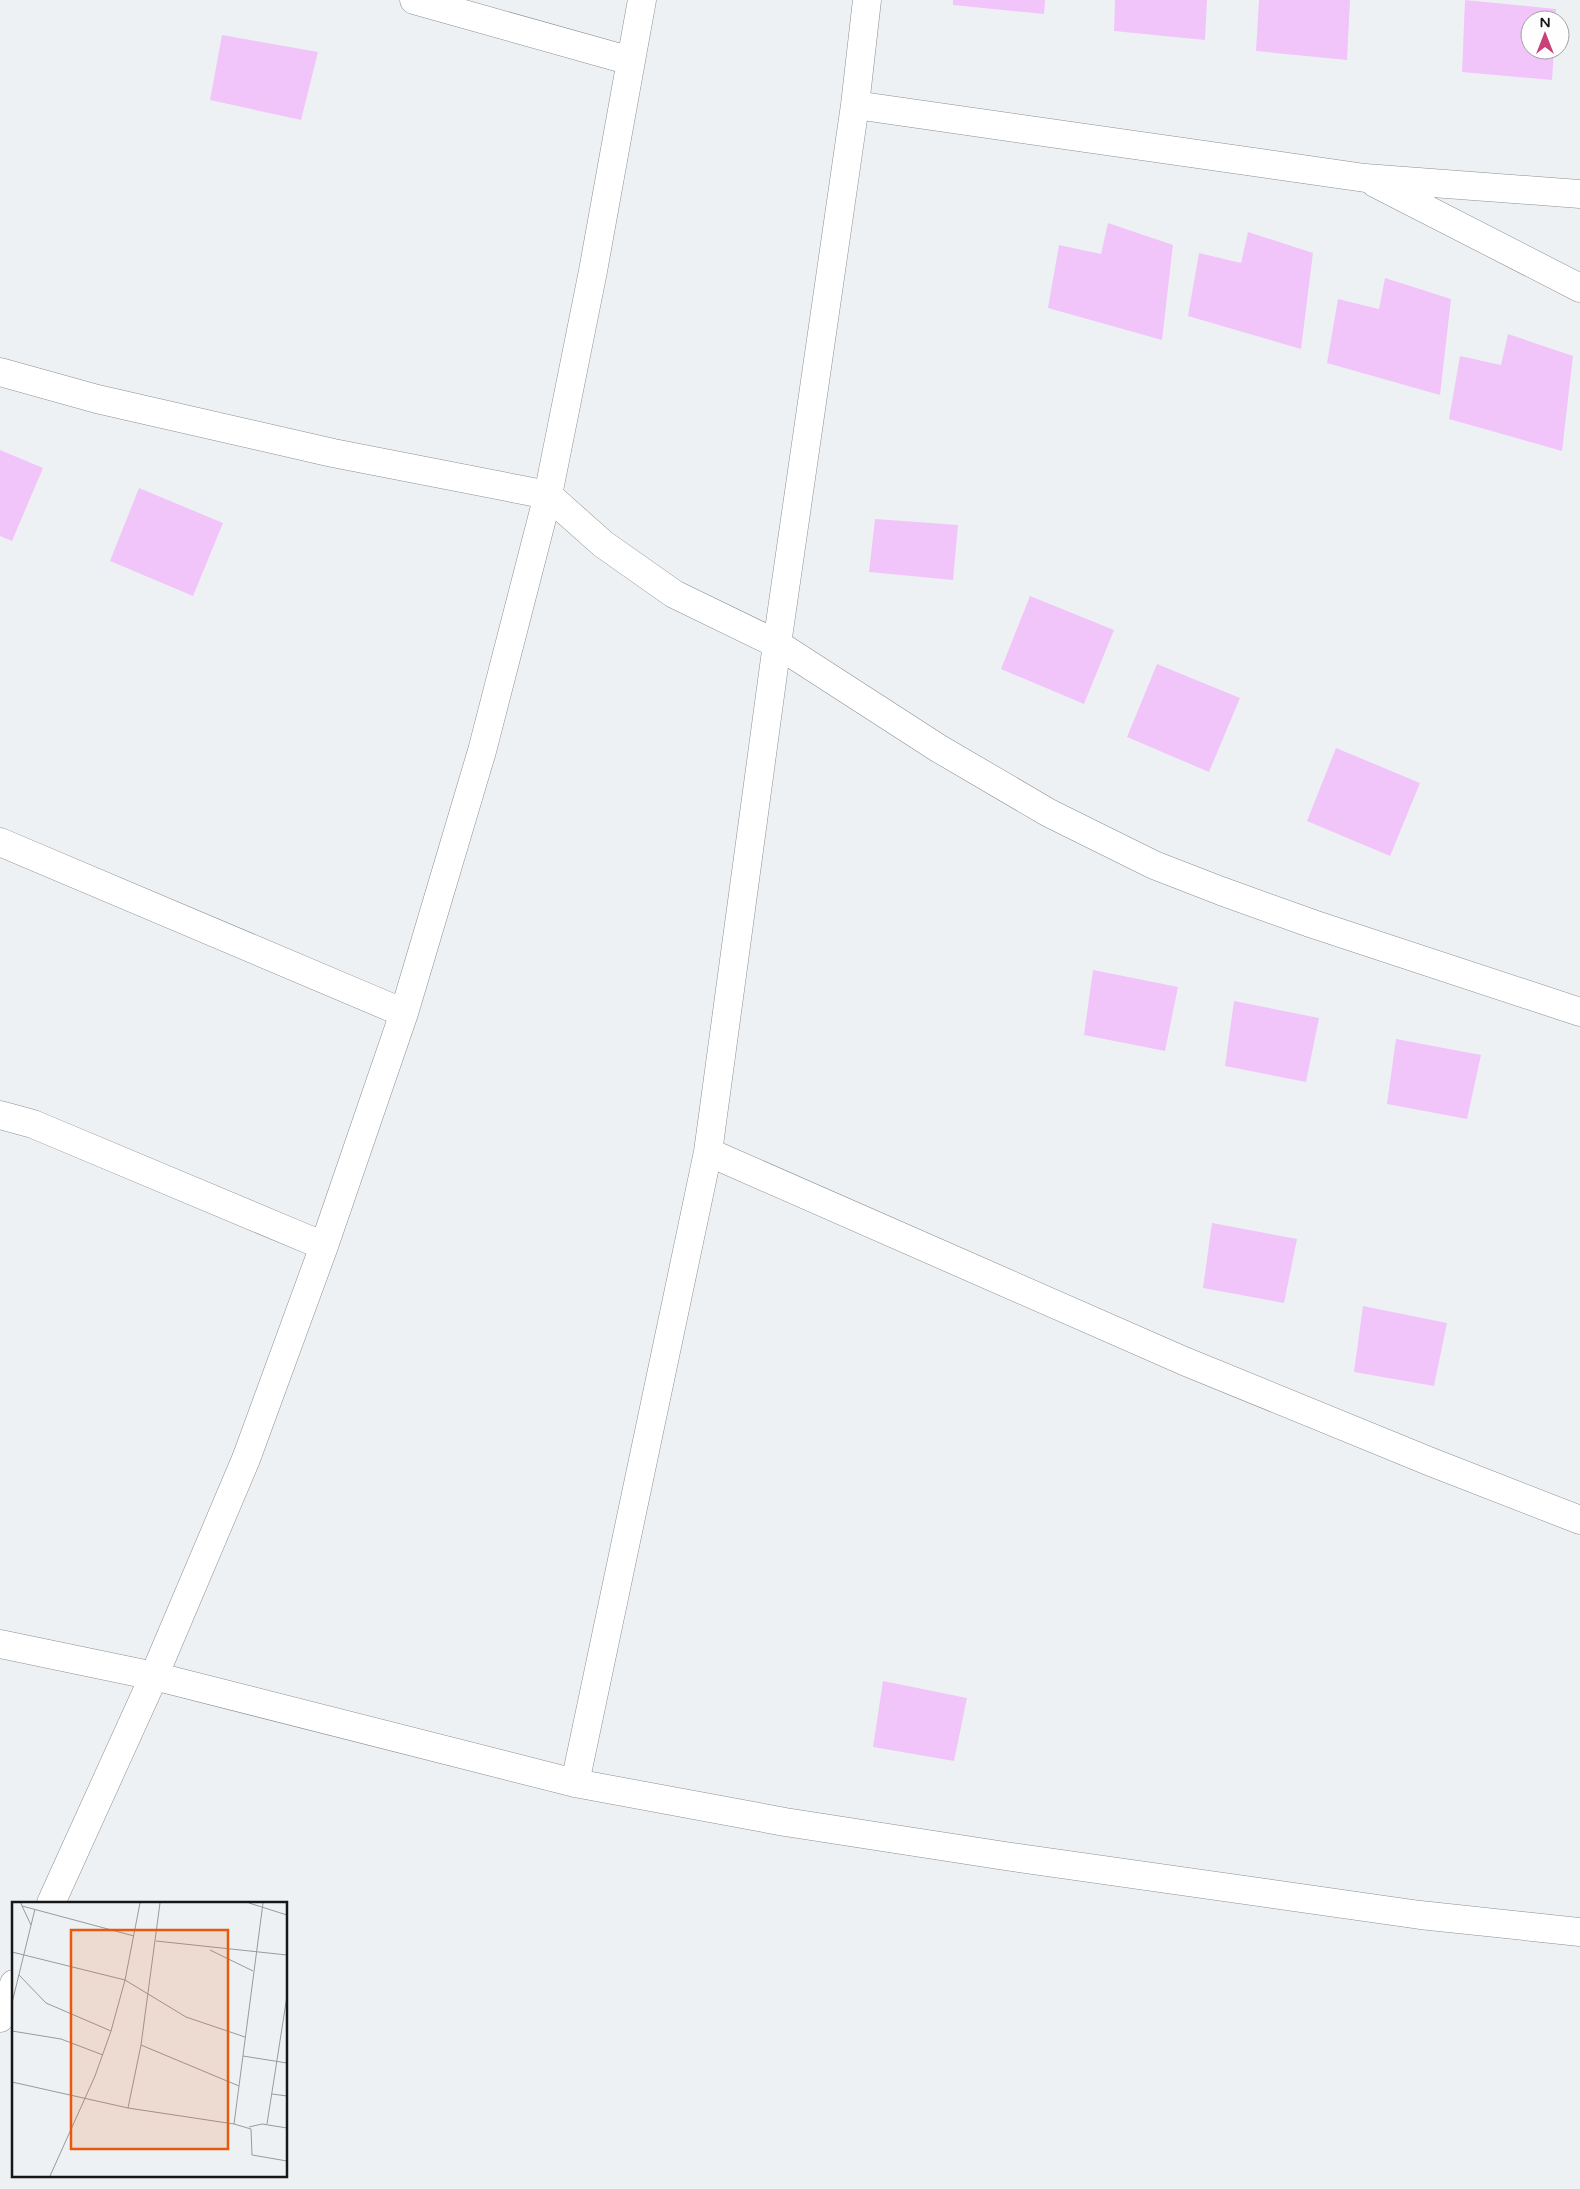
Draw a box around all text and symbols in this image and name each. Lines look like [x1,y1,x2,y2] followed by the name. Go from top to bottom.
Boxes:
[1520,10,1570,60] north arrow
[1539,14,1551,31] text: N
[12,1902,288,2176] inset map

